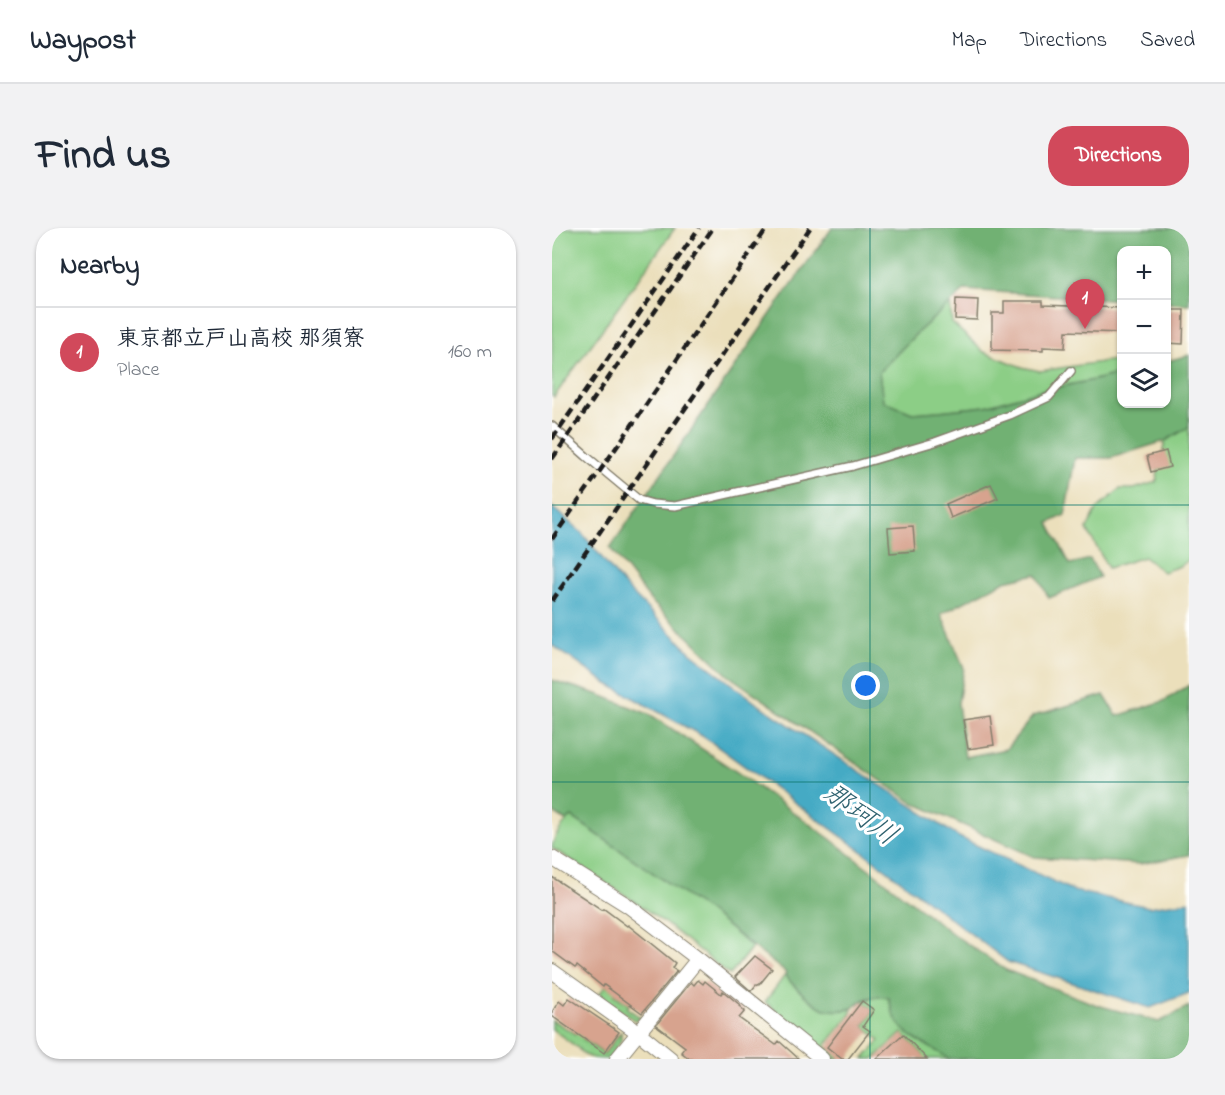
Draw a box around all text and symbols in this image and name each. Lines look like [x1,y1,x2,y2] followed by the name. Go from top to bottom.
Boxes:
[30,21,136,62] text: Waypost
[951,26,987,56] text: Map
[1020,26,1107,56] text: Directions
[1140,26,1195,56] text: Saved
[36,126,171,187] text: Find us
[1048,126,1189,186] button: Directions
[1117,246,1171,408] map controls
[1117,246,1171,300] button: +
[60,248,139,286] text: Nearby
[1066,279,1104,329] pin: 1
[1117,300,1171,354] button: −
[117,324,365,356] text: 東京都立戸山高校 那須寮
[76,338,83,367] text: 1
[448,338,492,367] text: 160 m
[1117,354,1171,408] button: layers
[117,356,159,385] text: Place
[851,671,880,700] your location
[813,775,905,857] water label: 那珂川

